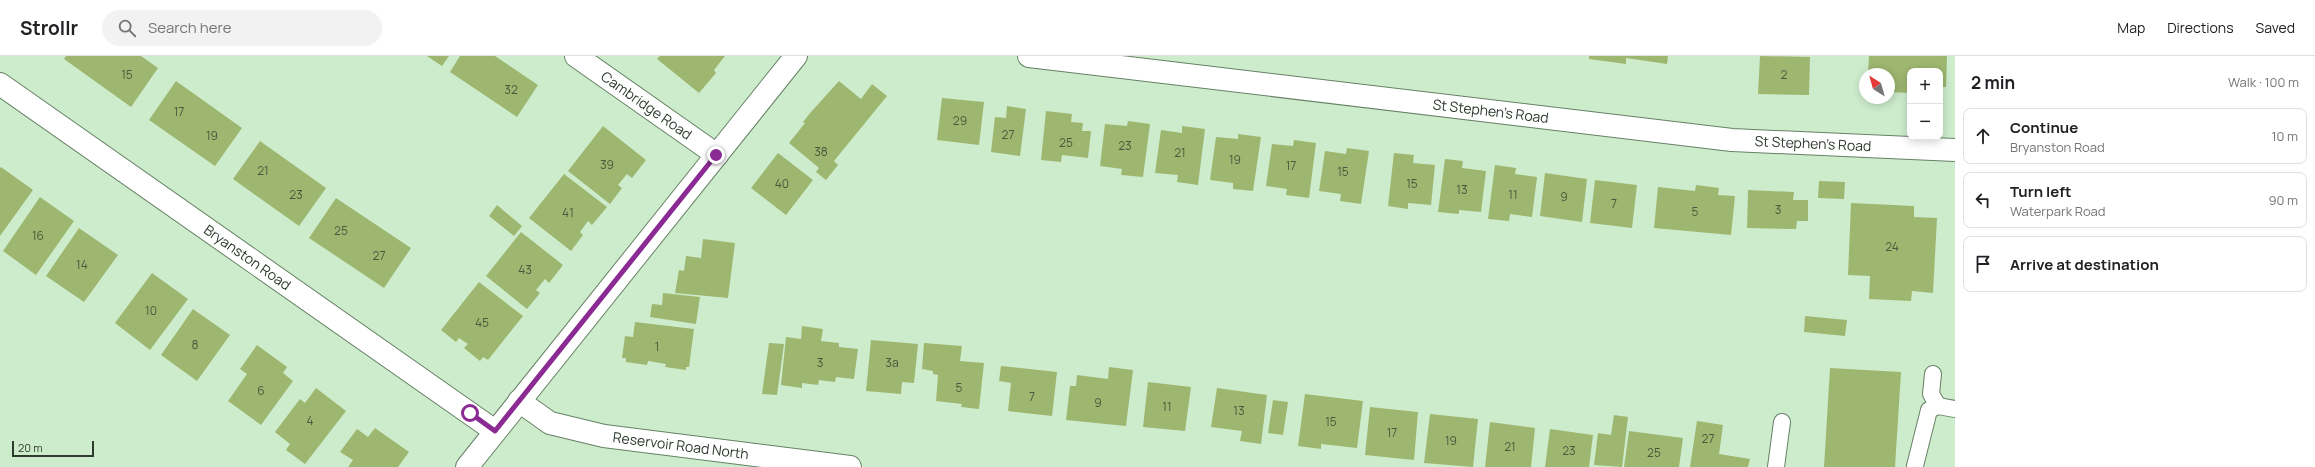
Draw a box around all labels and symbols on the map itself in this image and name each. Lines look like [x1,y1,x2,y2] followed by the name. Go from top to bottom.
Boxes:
[121,66,133,83] house number: 15
[597,66,696,144] street label: Cambridge Road
[1781,66,1788,83] house number: 2
[1859,68,1895,104] north arrow
[504,81,518,98] house number: 32
[1432,94,1550,127] street label: St Stephen's Road
[174,103,184,120] house number: 17
[953,112,967,129] house number: 29
[1002,126,1014,143] house number: 27
[206,127,218,144] house number: 19
[1754,131,1872,155] street label: St Stephen's Road
[1059,134,1073,151] house number: 25
[1118,137,1132,154] house number: 23
[814,143,828,160] house number: 38
[1174,144,1186,161] house number: 21
[707,146,725,164] route end
[1229,151,1241,168] house number: 19
[600,156,614,173] house number: 39
[1286,157,1296,174] house number: 17
[257,162,269,179] house number: 21
[1337,163,1349,180] house number: 15
[775,175,789,192] house number: 40
[1406,175,1418,192] house number: 15
[1456,181,1468,198] house number: 13
[289,186,303,203] house number: 23
[1508,186,1518,203] house number: 11
[1560,188,1568,205] house number: 9
[1611,195,1617,212] house number: 7
[1775,201,1781,218] house number: 3
[1692,203,1699,220] house number: 5
[562,204,574,221] house number: 41
[200,220,295,294] street label: Bryanston Road
[334,222,348,239] house number: 25
[32,227,44,244] house number: 16
[1885,238,1899,255] house number: 24
[373,247,385,264] house number: 27
[76,256,88,273] house number: 14
[518,261,532,278] house number: 43
[145,302,157,319] house number: 10
[475,314,489,331] house number: 45
[192,336,199,353] house number: 8
[655,338,659,355] house number: 1
[817,354,823,371] house number: 3
[885,354,899,371] house number: 3a
[956,379,963,396] house number: 5
[257,382,265,399] house number: 6
[1029,388,1035,405] house number: 7
[1094,394,1102,411] house number: 9
[1162,398,1172,415] house number: 11
[1233,402,1245,419] house number: 13
[461,404,479,422] route start
[306,412,314,429] house number: 4
[1325,413,1337,430] house number: 15
[1387,424,1397,441] house number: 17
[612,427,750,463] street label: Reservoir Road North
[1702,430,1714,447] house number: 27
[1445,432,1457,449] house number: 19
[1504,438,1516,455] house number: 21
[12,439,94,458] scale bar
[1562,442,1576,459] house number: 23
[1647,444,1661,461] house number: 25

